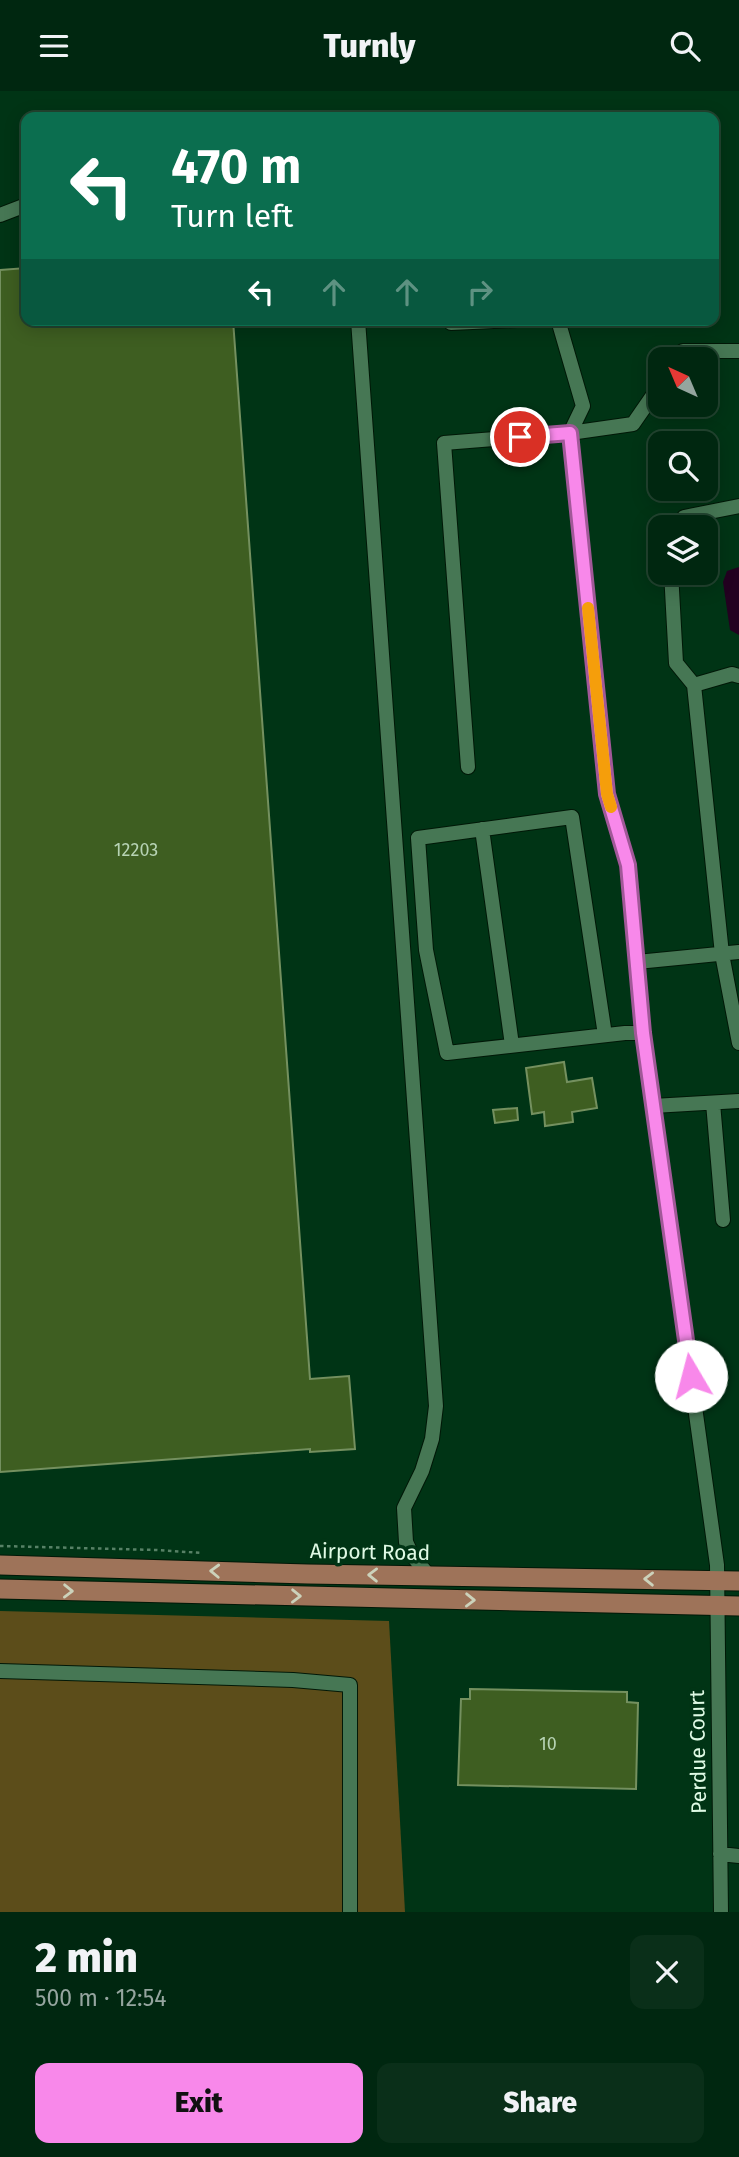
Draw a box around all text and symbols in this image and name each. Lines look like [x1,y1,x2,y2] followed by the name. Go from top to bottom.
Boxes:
[35,27,73,65] icon: menu
[324,27,415,65] text: Turnly
[666,27,704,65] icon: search
[171,137,301,196] text: 470 m
[56,140,147,231] icon: left
[171,197,293,235] text: Turn left
[242,273,280,311] icon: left
[315,273,353,311] icon: ahead
[388,273,426,311] icon: ahead
[461,273,499,311] icon: right
[648,347,718,417] north arrow
[648,347,718,585] map controls
[490,407,550,467] pin
[501,418,539,456] icon: arrive
[648,431,718,501] button: search
[648,515,718,585] button: layers
[114,839,158,861] house number: 12203
[654,1339,728,1413] position arrow
[310,1538,430,1566] street label: Airport Road
[210,1563,220,1579] one-way arrow
[367,1567,378,1583] one-way arrow
[644,1571,654,1587] one-way arrow
[63,1583,74,1598] one-way arrow
[291,1588,301,1604] one-way arrow
[466,1592,476,1608] one-way arrow
[684,1689,712,1814] street label: Perdue Court
[539,1733,557,1755] house number: 10
[35,1933,138,1983] text: 2 min
[630,1935,704,2009] button: close
[35,1984,166,2012] text: 500 m · 12:54
[35,2063,363,2143] button: Exit
[377,2063,704,2143] button: Share

